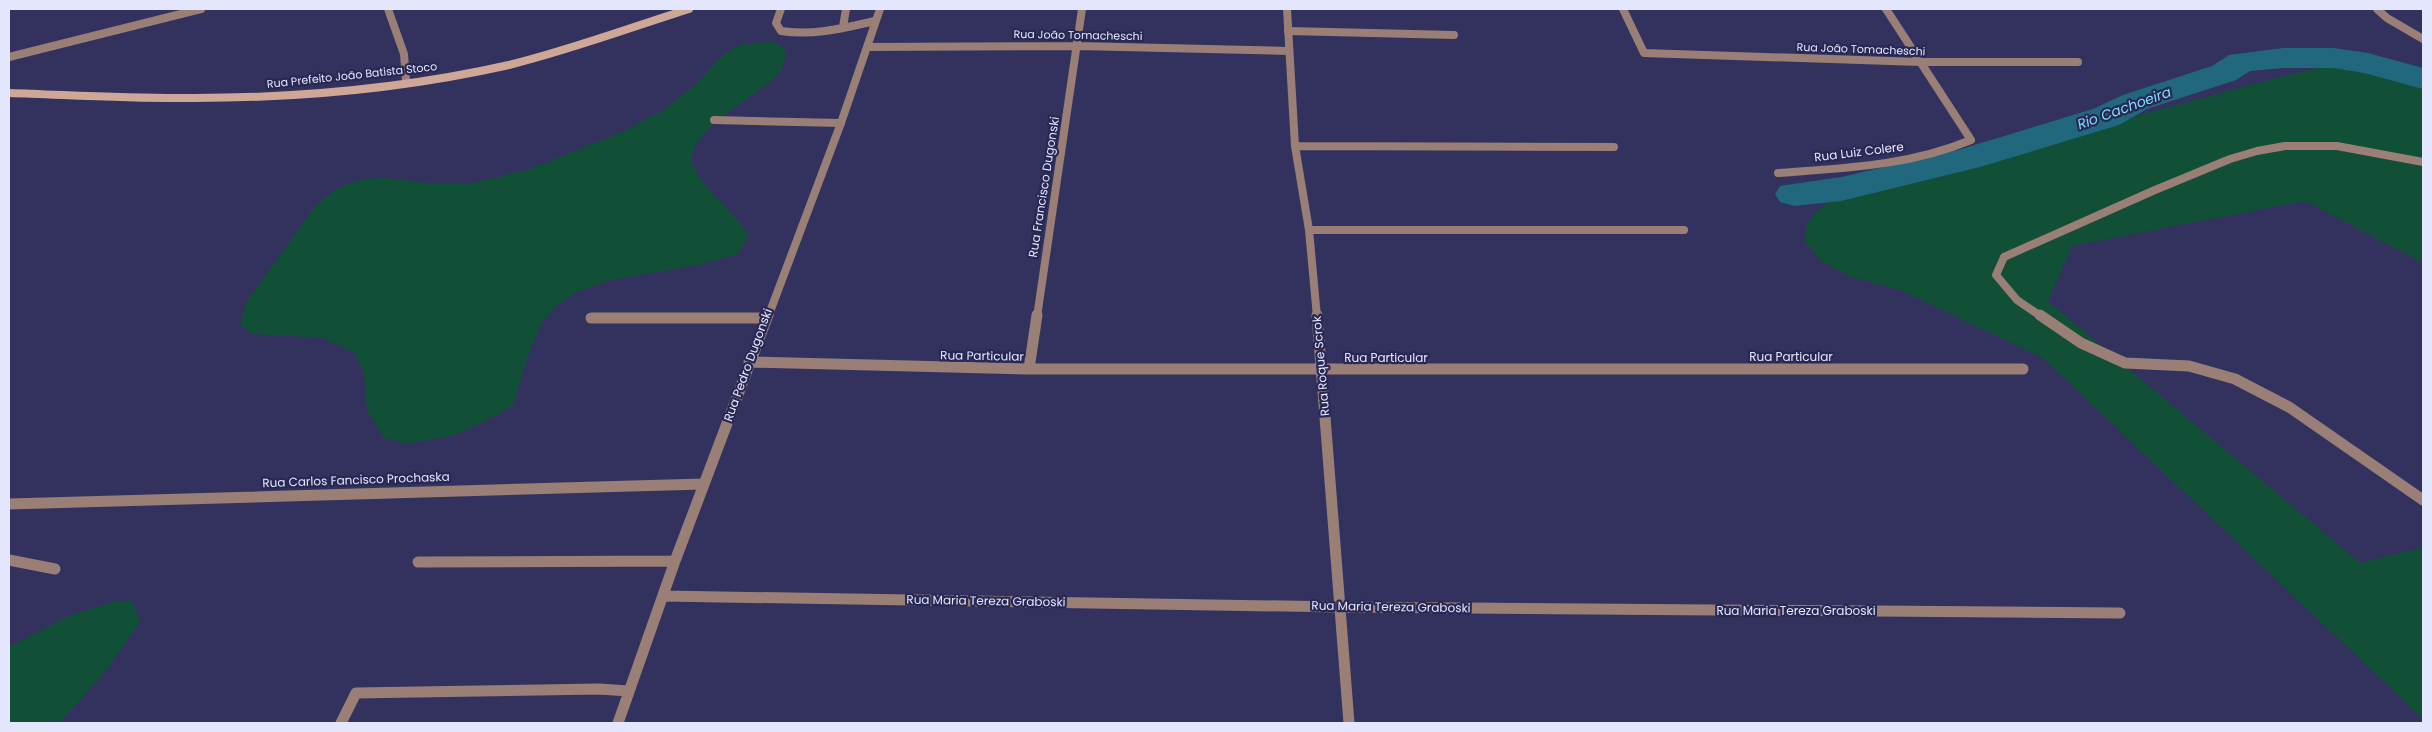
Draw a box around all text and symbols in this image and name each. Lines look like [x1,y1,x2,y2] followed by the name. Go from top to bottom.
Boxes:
[1013,26,1143,44] street label: Rua João Tomacheschi
[1796,39,1926,59] street label: Rua João Tomacheschi
[266,58,438,92] street label: Rua Prefeito João Batista Stoco
[2074,82,2174,134] water label: Rio Cachoeira
[1024,115,1063,259] street label: Rua Francisco Dugonski
[1813,138,1905,165] street label: Rua Luiz Colere
[719,306,776,424] street label: Rua Pedro Dugonski
[1308,314,1333,417] street label: Rua Roque Scrok
[940,346,1024,365] street label: Rua Particular
[1749,348,1833,365] street label: Rua Particular
[1344,349,1428,366] street label: Rua Particular
[262,468,450,491] street label: Rua Carlos Fancisco Prochaska
[906,591,1066,610] street label: Rua Maria Tereza Graboski
[1311,597,1471,616] street label: Rua Maria Tereza Graboski
[1716,602,1876,619] street label: Rua Maria Tereza Graboski

